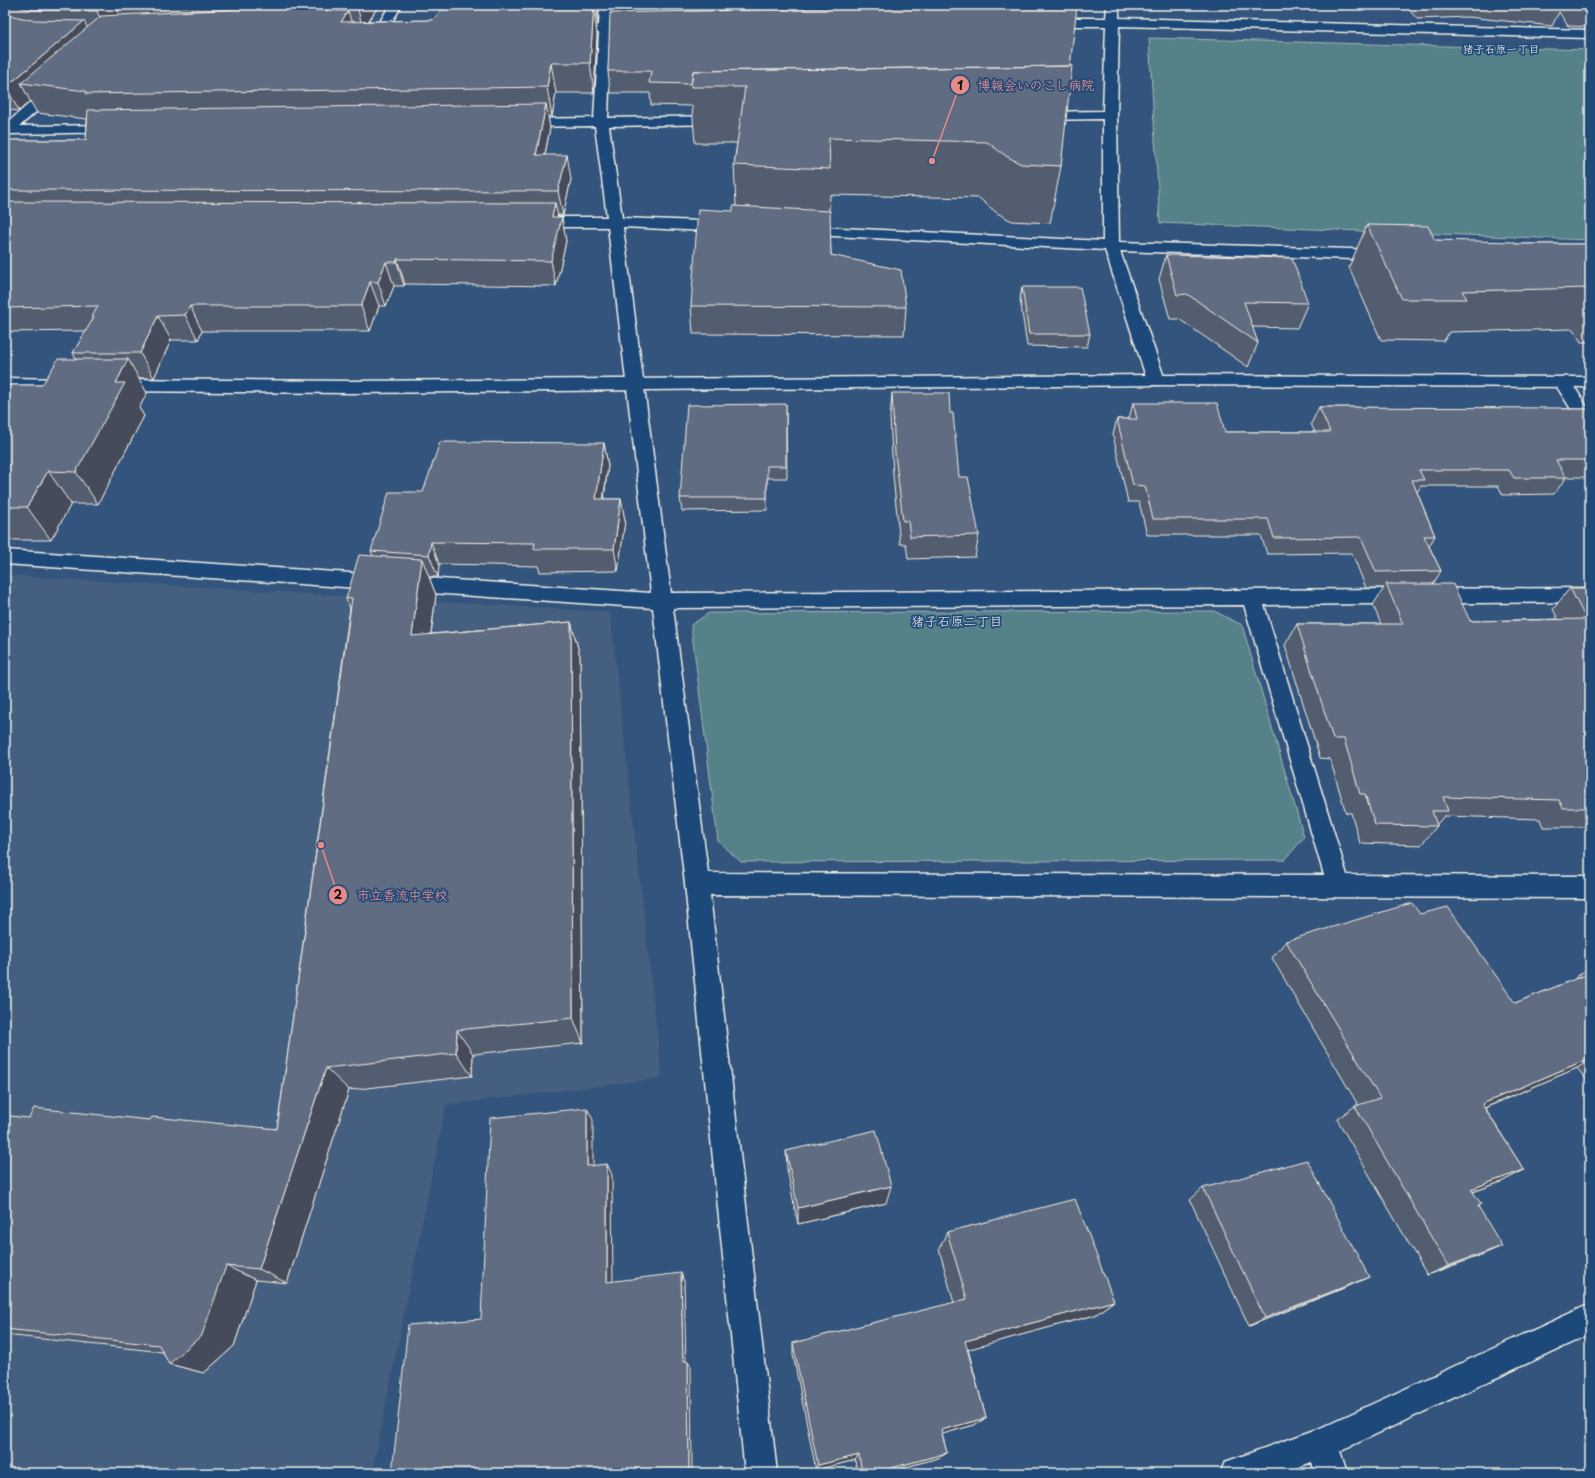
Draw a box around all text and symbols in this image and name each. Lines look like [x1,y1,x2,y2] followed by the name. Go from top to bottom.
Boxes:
[1463,40,1540,57] district label: 猪子石原一丁目
[950,73,1103,98] callout: 博報会いのこし病院
[977,75,1095,94] text: 博報会いのこし病院
[957,76,963,94] text: 1
[911,611,1003,630] district label: 猪子石原二丁目
[328,883,455,908] callout: 市立香流中学校
[334,885,343,903] text: 2
[356,885,448,904] text: 市立香流中学校

